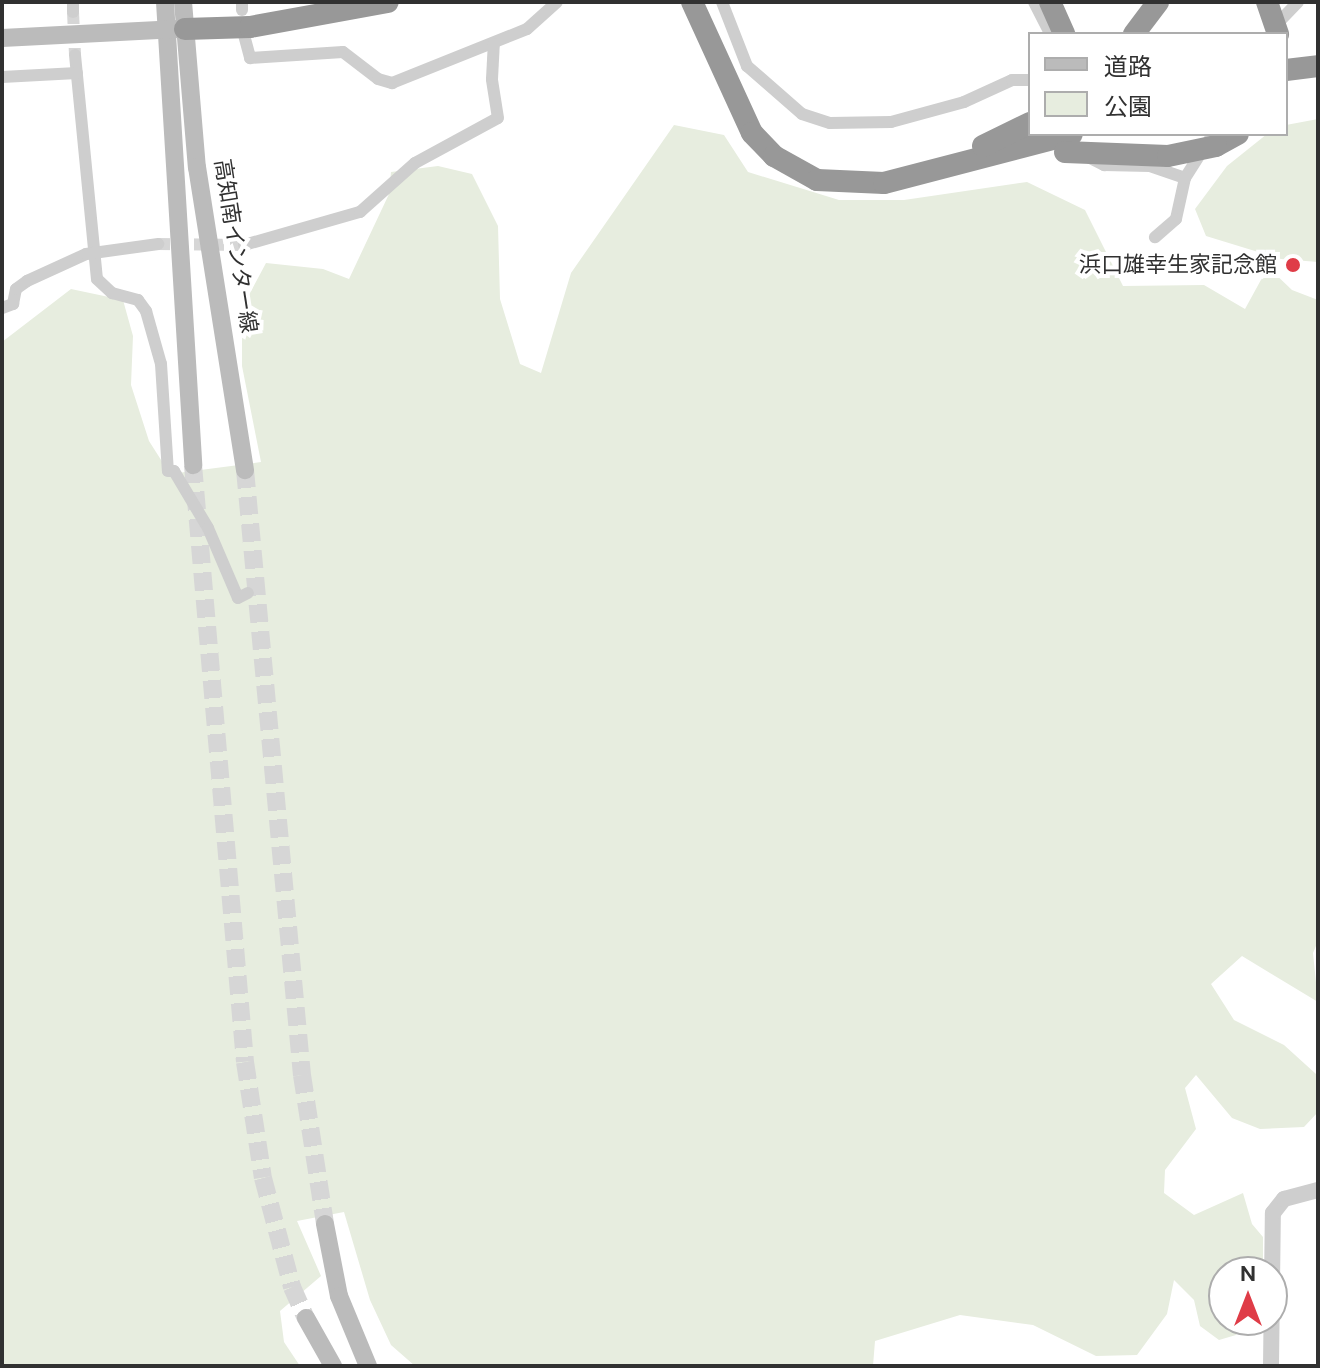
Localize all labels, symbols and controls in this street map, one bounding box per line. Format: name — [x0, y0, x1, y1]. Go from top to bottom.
legend — [1028, 32, 1288, 136]
text: 道路 — [1104, 51, 1152, 82]
text: 公園 — [1104, 91, 1152, 122]
street label: 高知南インター線 — [209, 157, 263, 335]
place label: 浜口雄幸生家記念館 — [1079, 252, 1277, 278]
marker: 浜口雄幸生家記念館 — [1284, 256, 1302, 274]
north arrow — [1208, 1256, 1288, 1336]
text: N — [1240, 1259, 1256, 1288]

